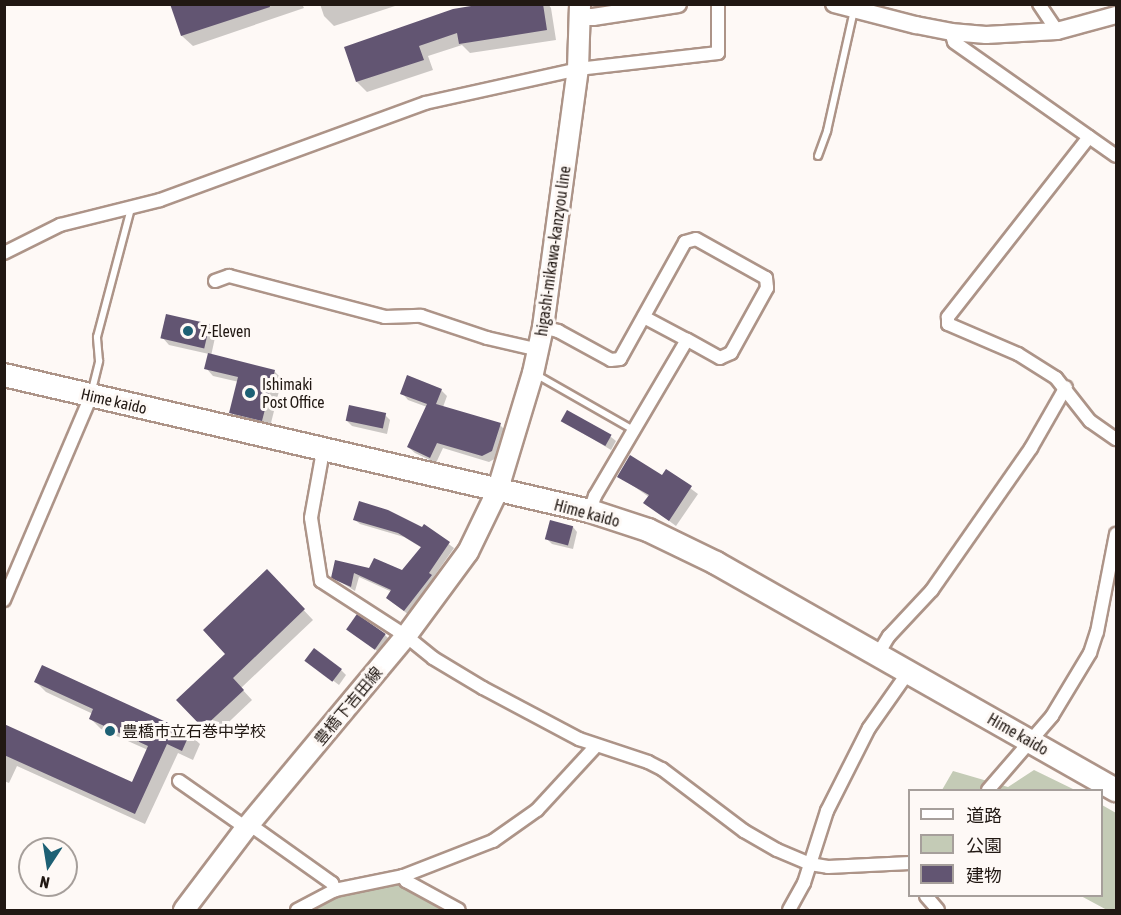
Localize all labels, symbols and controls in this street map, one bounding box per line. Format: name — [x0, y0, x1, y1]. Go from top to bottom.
street label: higashi-mikawa-kanzyou line — [532, 165, 574, 337]
place label: 7-Eleven — [200, 321, 251, 341]
marker: 7-Eleven — [181, 324, 195, 338]
place label: Ishimaki Post Office — [262, 374, 325, 412]
street label: Hime kaido — [79, 384, 149, 418]
marker: Ishimaki Post Office — [243, 386, 257, 400]
street label: Hime kaido — [552, 495, 622, 531]
street label: 豊橋下吉田線 — [310, 663, 386, 749]
street label: Hime kaido — [984, 709, 1052, 759]
place label: 豊橋市立石巻中学校 — [122, 721, 266, 741]
marker: 豊橋市立石巻中学校 — [103, 724, 117, 738]
legend — [908, 789, 1103, 897]
text: 道路 — [966, 805, 1002, 826]
text: 公園 — [966, 835, 1002, 856]
north arrow — [18, 837, 78, 897]
text: 建物 — [966, 865, 1002, 886]
text: N — [38, 873, 51, 892]

